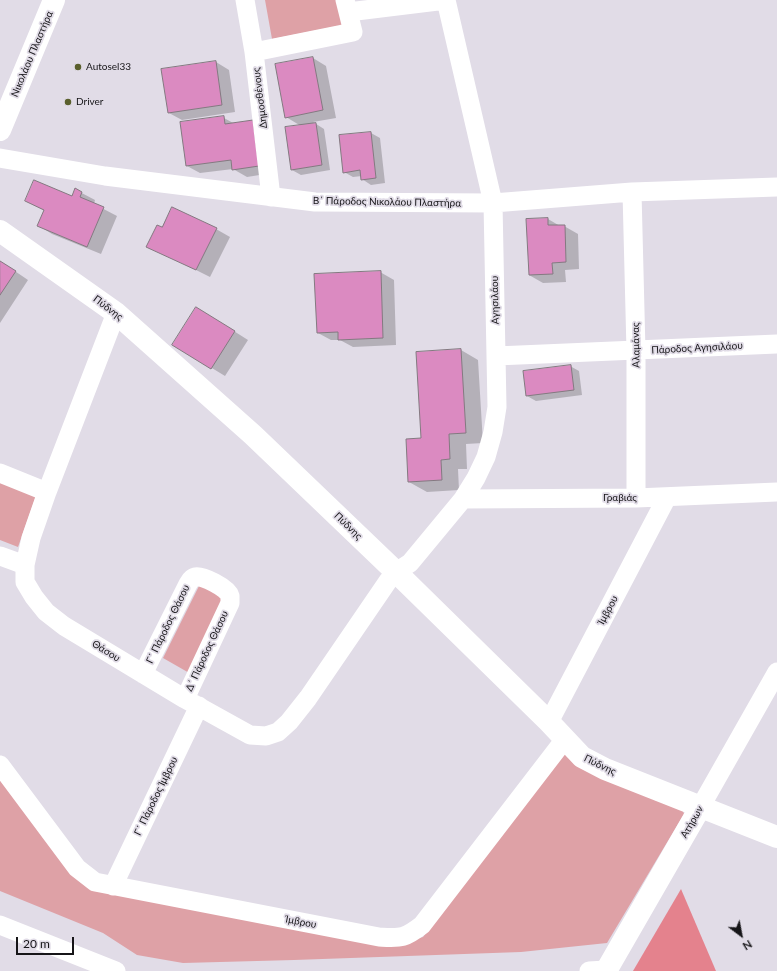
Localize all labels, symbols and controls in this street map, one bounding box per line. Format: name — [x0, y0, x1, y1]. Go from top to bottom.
street label: Νικολάου Πλαστήρα — [8, 9, 56, 99]
place label: Autosel33 — [86, 61, 131, 73]
marker: Autosel33 — [73, 62, 83, 72]
street label: Δημοσθένους — [250, 67, 270, 129]
place label: Driver — [76, 96, 103, 108]
marker: Driver — [63, 97, 73, 107]
street label: Β΄ Πάροδος Νικολάου Πλαστήρα — [313, 195, 461, 209]
street label: Αγησιλάου — [489, 276, 501, 324]
street label: Πύδνης — [91, 293, 125, 323]
street label: Αλαμάνας — [630, 322, 642, 368]
street label: Πάροδος Αγησιλάου — [651, 340, 743, 356]
street label: Γραβιάς — [603, 492, 637, 504]
street label: Πύδνης — [332, 510, 364, 542]
street label: Γ΄ Πάροδος Θάσου — [144, 583, 192, 665]
street label: Ίμβρου — [595, 593, 621, 627]
street label: Δ΄ Πάροδος Θάσου — [183, 609, 231, 693]
street label: Θάσου — [90, 638, 122, 664]
street label: Πύδνης — [582, 752, 618, 778]
street label: Γ΄ Πάροδος Ίμβρου — [132, 755, 180, 837]
street label: Ατήρων — [678, 804, 706, 840]
street label: Ίμβρου — [285, 913, 317, 931]
north arrow — [721, 915, 761, 955]
scale bar — [18, 929, 76, 955]
text: 20 m — [23, 936, 50, 951]
text: N — [741, 938, 755, 953]

